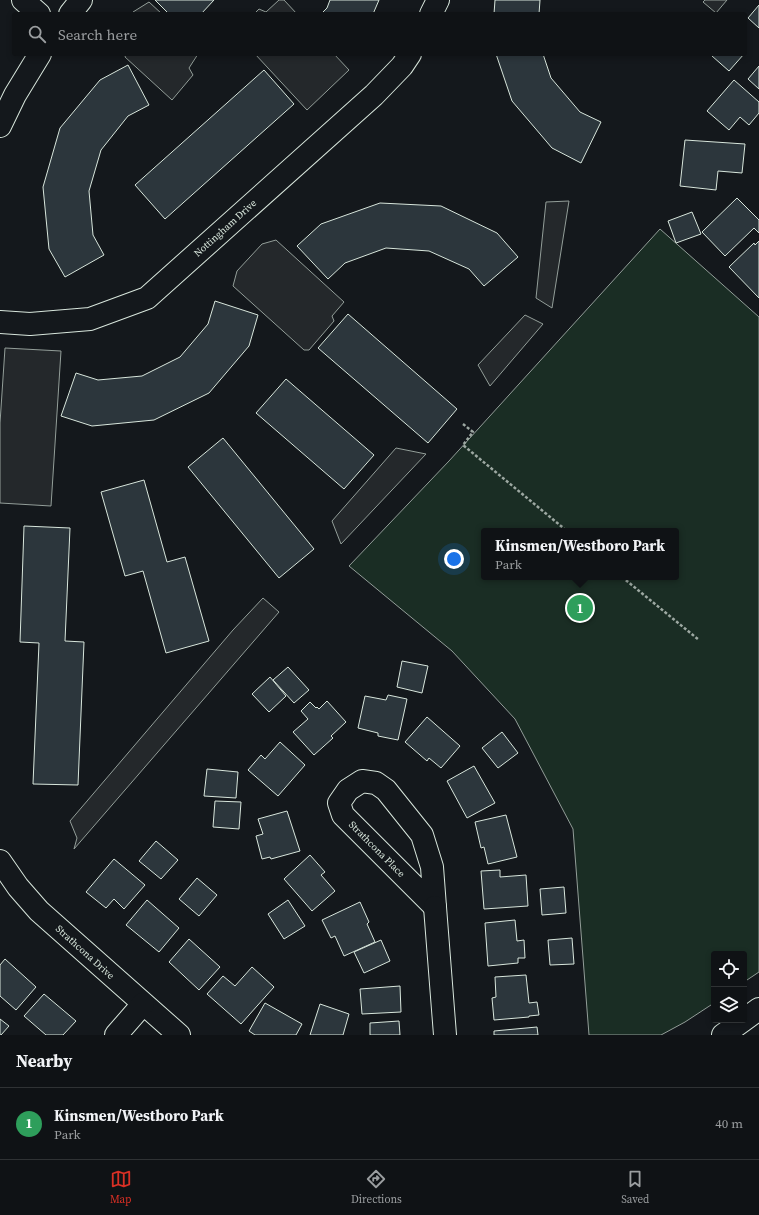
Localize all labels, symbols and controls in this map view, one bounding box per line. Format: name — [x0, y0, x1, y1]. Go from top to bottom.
search box — [12, 12, 747, 56]
icon: search — [26, 23, 48, 45]
text: Search here — [58, 24, 137, 45]
street label: Nottingham Drive — [191, 196, 259, 260]
popup — [481, 528, 679, 580]
text: Kinsmen/Westboro Park — [495, 535, 665, 556]
your location — [444, 549, 464, 569]
text: Park — [495, 556, 522, 573]
pin: 1 — [567, 593, 593, 623]
street label: Strathcona Place — [346, 818, 408, 880]
street label: Strathcona Drive — [53, 922, 117, 982]
map controls — [711, 951, 747, 1023]
button: locate — [711, 951, 747, 987]
button: layers — [711, 987, 747, 1023]
text: Nearby — [16, 1049, 72, 1073]
text: Kinsmen/Westboro Park — [54, 1105, 224, 1126]
text: 1 — [25, 1115, 33, 1132]
text: 40 m — [715, 1115, 743, 1132]
text: Park — [54, 1126, 81, 1143]
tab: Map — [110, 1168, 132, 1207]
tab: Directions — [351, 1168, 402, 1207]
tab: Saved — [621, 1168, 649, 1207]

